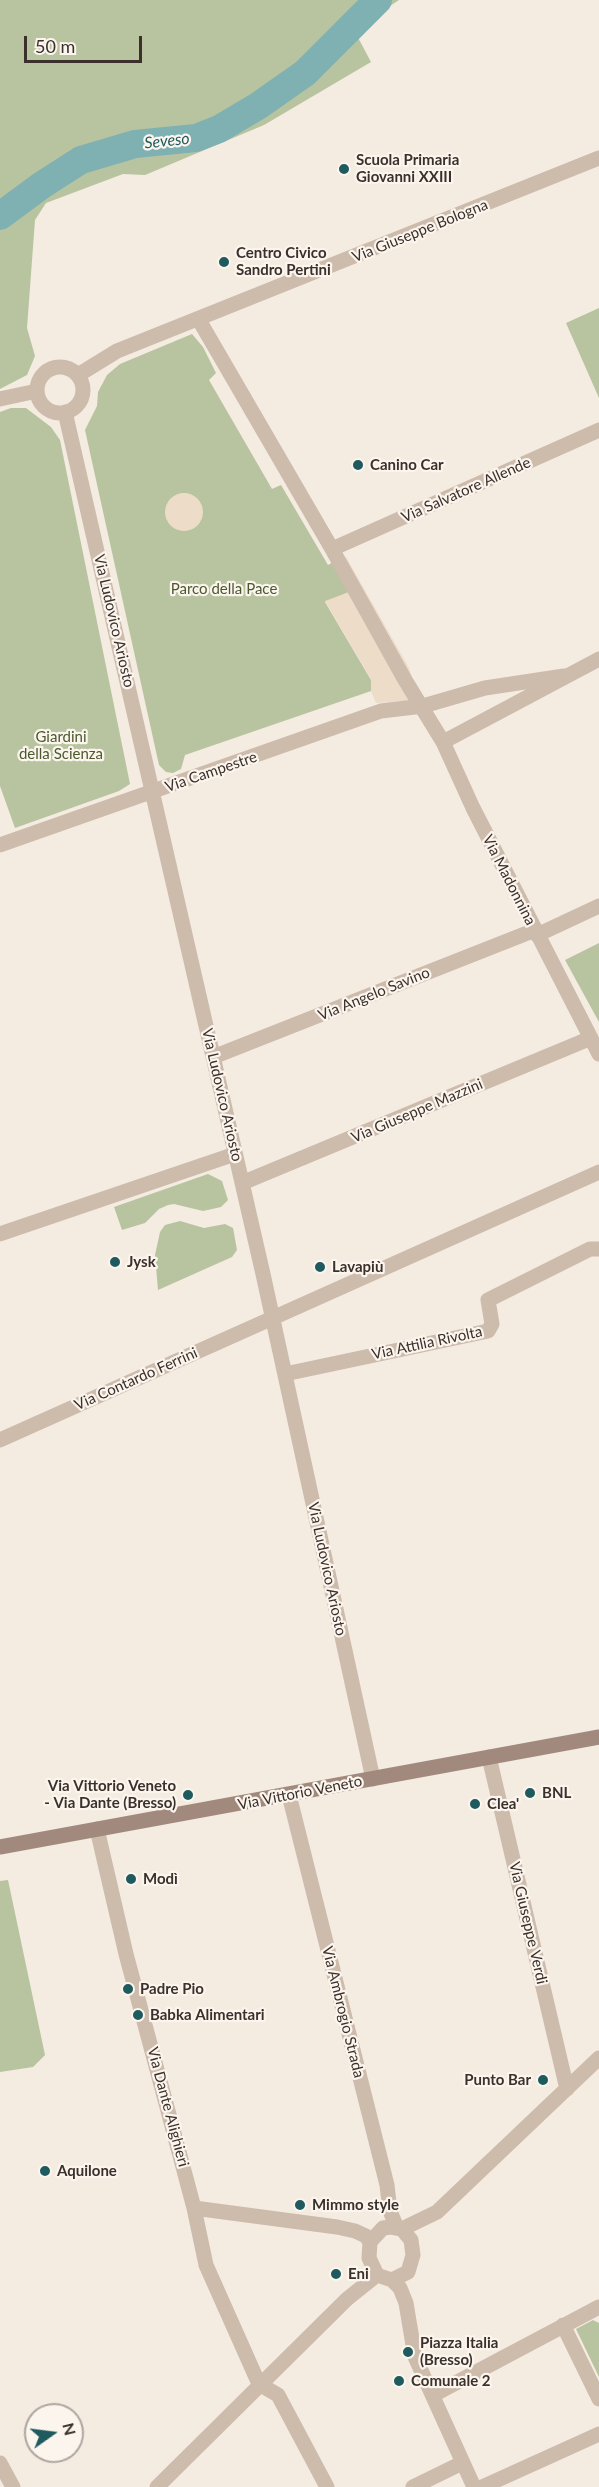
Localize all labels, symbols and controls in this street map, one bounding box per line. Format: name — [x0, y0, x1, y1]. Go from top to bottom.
scale bar — [27, 24, 146, 62]
text: 50 m — [35, 35, 75, 57]
water label: Seveso — [143, 129, 191, 153]
place label: Scuola Primaria Giovanni XXIII — [356, 151, 459, 186]
marker: Scuola Primaria Giovanni XXIII — [337, 162, 351, 176]
street label: Via Giuseppe Bologna — [350, 196, 490, 266]
place label: Centro Civico Sandro Pertini — [236, 244, 331, 279]
marker: Centro Civico Sandro Pertini — [217, 255, 231, 269]
street label: Via Salvatore Allende — [399, 453, 533, 527]
place label: Canino Car — [370, 456, 444, 474]
marker: Canino Car — [351, 458, 365, 472]
street label: Via Ludovico Ariosto — [90, 553, 138, 689]
park label: Parco della Pace — [171, 580, 277, 598]
park label: Giardini della Scienza — [19, 728, 103, 763]
street label: Via Campestre — [163, 748, 259, 796]
street label: Via Madonnina — [478, 832, 540, 928]
street label: Via Angelo Savino — [316, 963, 432, 1025]
street label: Via Ludovico Ariosto — [198, 1027, 246, 1163]
street label: Via Giuseppe Mazzini — [349, 1075, 485, 1147]
place label: Jysk — [127, 1253, 156, 1271]
marker: Jysk — [108, 1255, 122, 1269]
place label: Lavapiù — [332, 1258, 383, 1276]
marker: Lavapiù — [313, 1260, 327, 1274]
street label: Via Attilia Rivolta — [370, 1323, 484, 1363]
street label: Via Contardo Ferrini — [72, 1344, 200, 1414]
street label: Via Ludovico Ariosto — [304, 1501, 350, 1637]
street label: Via Vittorio Veneto — [236, 1772, 364, 1814]
place label: Via Vittorio Veneto - Via Dante (Bresso) — [44, 1777, 176, 1812]
place label: BNL — [542, 1784, 571, 1802]
marker: BNL — [523, 1786, 537, 1800]
marker: Via Vittorio Veneto - Via Dante (Bresso) — [181, 1788, 195, 1802]
place label: Clea' — [487, 1795, 519, 1813]
marker: Clea' — [468, 1797, 482, 1811]
street label: Via Giuseppe Verdi — [505, 1860, 551, 1986]
place label: Modì — [143, 1870, 178, 1888]
marker: Modì — [124, 1872, 138, 1886]
street label: Via Ambrogio Strada — [318, 1944, 368, 2080]
place label: Padre Pio — [140, 1980, 204, 1998]
marker: Padre Pio — [121, 1982, 135, 1996]
place label: Babka Alimentari — [150, 2006, 265, 2024]
marker: Babka Alimentari — [131, 2008, 145, 2022]
street label: Via Dante Alighieri — [143, 2045, 193, 2169]
place label: Punto Bar — [464, 2071, 531, 2089]
marker: Punto Bar — [536, 2073, 550, 2087]
place label: Aquilone — [57, 2162, 117, 2180]
marker: Aquilone — [38, 2164, 52, 2178]
place label: Mimmo style — [312, 2196, 399, 2214]
marker: Mimmo style — [293, 2198, 307, 2212]
place label: Eni — [348, 2265, 369, 2283]
marker: Eni — [329, 2267, 343, 2281]
place label: Piazza Italia (Bresso) — [420, 2334, 498, 2369]
marker: Piazza Italia (Bresso) — [401, 2345, 415, 2359]
place label: Comunale 2 — [411, 2372, 491, 2390]
marker: Comunale 2 — [392, 2374, 406, 2388]
north arrow — [24, 2403, 84, 2463]
text: N — [59, 2421, 81, 2437]

